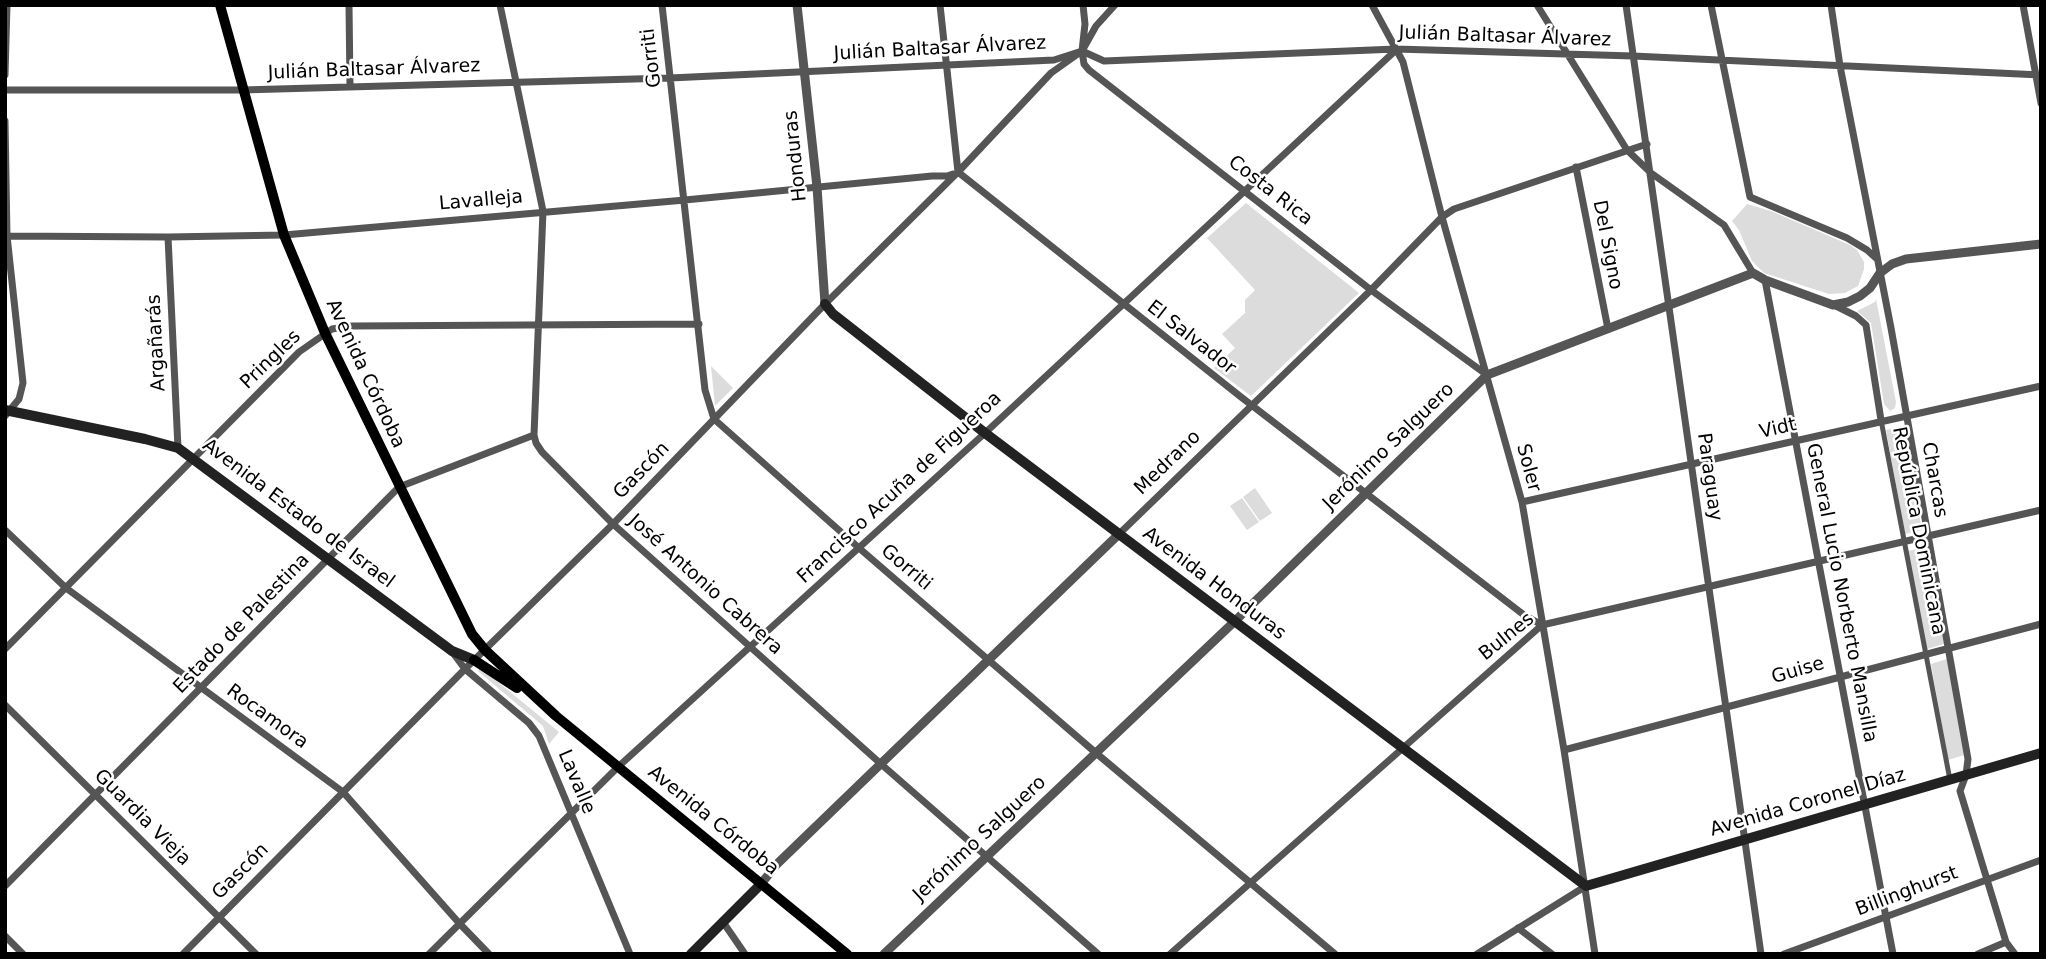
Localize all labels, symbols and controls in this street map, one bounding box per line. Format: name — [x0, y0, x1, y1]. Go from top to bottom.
street label: Julián Baltasar Álvarez — [1398, 22, 1612, 52]
street label: Gorriti — [637, 27, 667, 89]
street label: Julián Baltasar Álvarez — [833, 32, 1047, 66]
street label: Julián Baltasar Álvarez — [267, 55, 481, 85]
street label: Honduras — [780, 109, 812, 203]
street label: Costa Rica — [1223, 151, 1317, 231]
street label: Lavalleja — [438, 186, 524, 216]
street label: Del Signo — [1587, 198, 1627, 292]
street label: Argañarás — [143, 294, 171, 392]
street label: Avenida Córdoba — [321, 296, 409, 452]
street label: El Salvador — [1142, 296, 1240, 380]
street label: Pringles — [236, 326, 306, 394]
street label: Jerónimo Salguero — [1319, 379, 1459, 515]
street label: Francisco Acuña de Figueroa — [793, 387, 1007, 589]
street label: Vidt — [1757, 414, 1799, 444]
street label: República Dominicana — [1887, 425, 1949, 637]
street label: Medrano — [1130, 426, 1206, 500]
street label: Paraguay — [1692, 431, 1726, 523]
street label: Avenida Estado de Israel — [198, 434, 398, 594]
street label: Gascón — [609, 438, 675, 504]
street label: Charcas — [1916, 440, 1952, 520]
street label: General Lucio Norberto Mansilla — [1801, 441, 1881, 745]
street label: Soler — [1511, 442, 1545, 494]
street label: José Antonio Cabrera — [623, 510, 787, 660]
street label: Avenida Honduras — [1138, 523, 1290, 645]
street label: Gorriti — [876, 540, 936, 596]
street label: Estado de Palestina — [169, 549, 315, 699]
street label: Bulnes — [1475, 608, 1539, 666]
street label: Guise — [1769, 653, 1827, 689]
street label: Rocamora — [222, 680, 312, 754]
street label: Lavalle — [552, 747, 600, 817]
street label: Avenida Córdoba — [643, 761, 783, 881]
street label: Avenida Coronel Díaz — [1708, 764, 1908, 842]
street label: Guardia Vieja — [89, 765, 195, 871]
street label: Jerónimo Salguero — [909, 771, 1051, 907]
street label: Gascón — [208, 839, 274, 905]
street label: Billinghurst — [1853, 862, 1961, 922]

